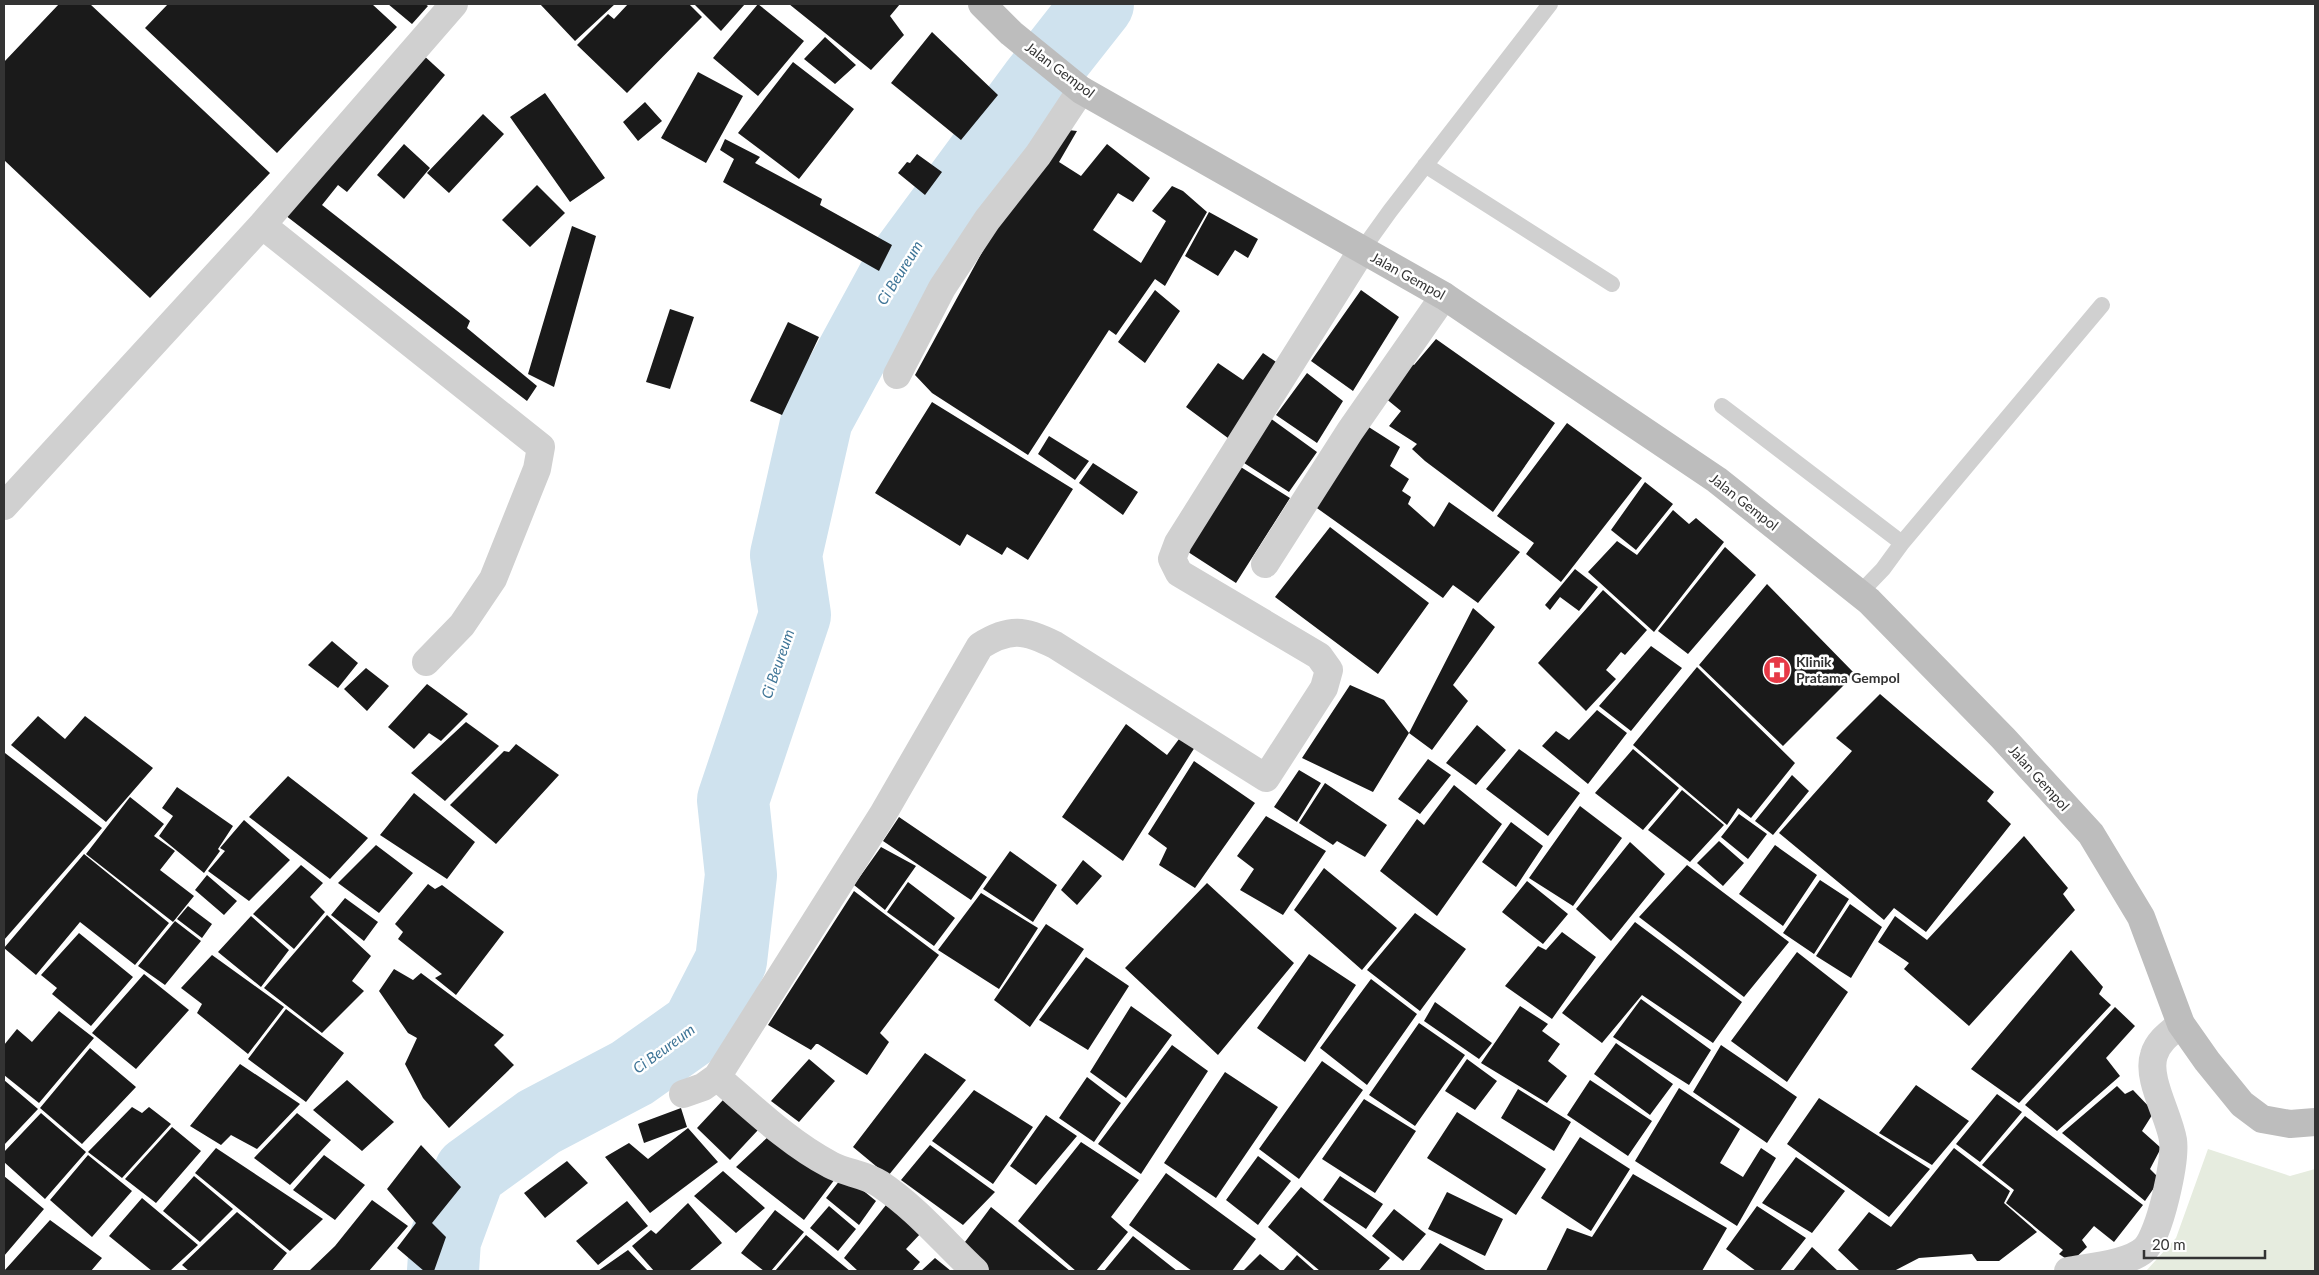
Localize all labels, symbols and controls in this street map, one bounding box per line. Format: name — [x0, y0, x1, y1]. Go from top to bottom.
street label: Jalan Gempol — [1022, 38, 1098, 101]
water label: Ci Beureum — [872, 237, 926, 308]
street label: Jalan Gempol — [1368, 248, 1448, 303]
street label: Jalan Gempol — [1707, 470, 1782, 534]
water label: Ci Beureum — [757, 626, 797, 701]
place label: Klinik Pratama Gempol — [1796, 653, 1900, 686]
hospital icon: Klinik Pratama Gempol — [1762, 655, 1792, 685]
street label: Jalan Gempol — [2005, 741, 2073, 814]
water label: Ci Beureum — [629, 1020, 698, 1077]
scale bar — [2144, 1228, 2265, 1260]
text: 20 m — [2152, 1235, 2186, 1253]

